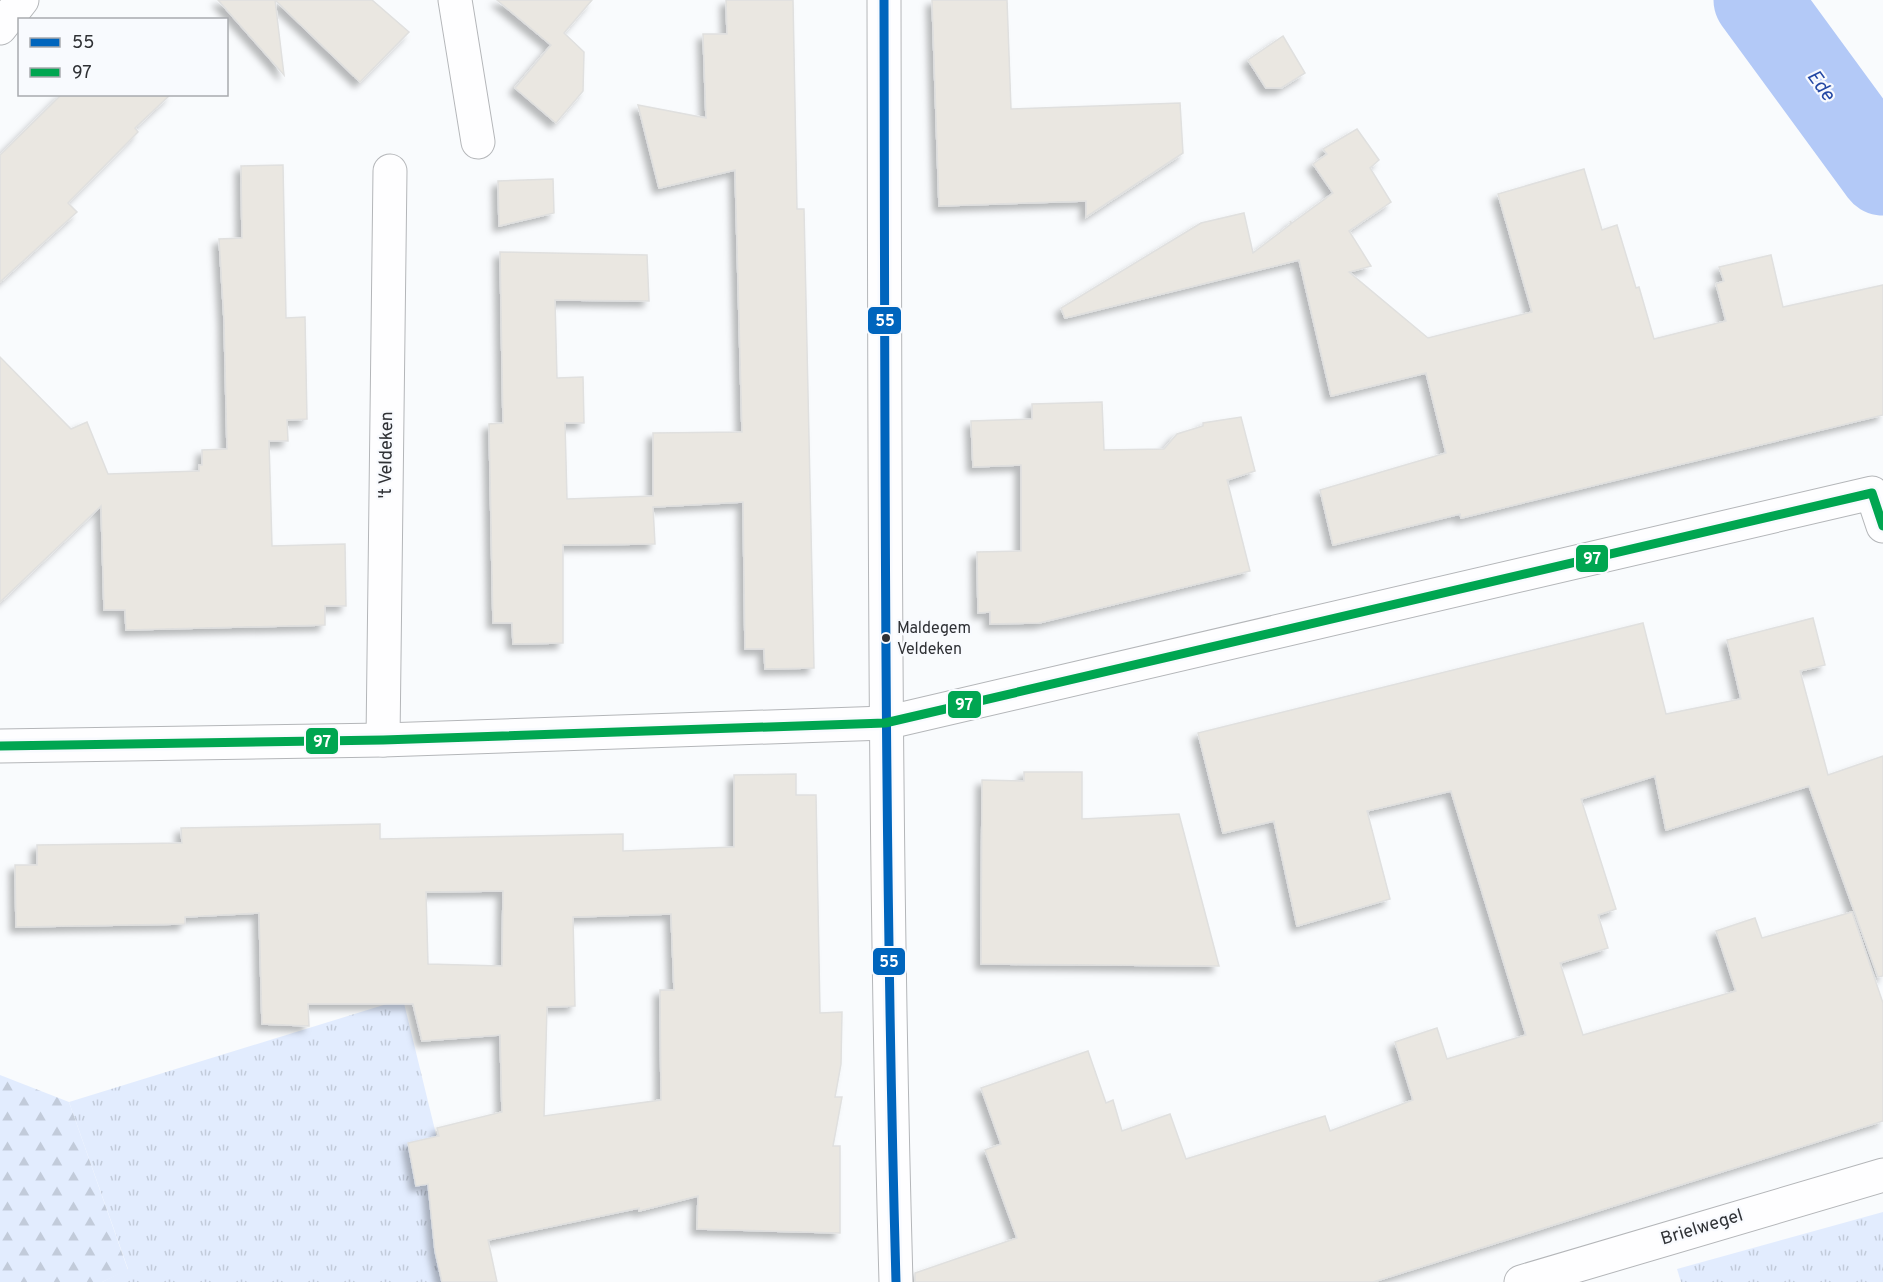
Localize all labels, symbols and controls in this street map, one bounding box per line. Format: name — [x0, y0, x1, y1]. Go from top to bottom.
legend — [18, 18, 228, 96]
text: 55 — [72, 32, 94, 55]
text: 97 — [72, 62, 92, 85]
water label: Ede — [1800, 65, 1840, 107]
line badge: 55 — [867, 306, 902, 335]
text: 55 — [875, 312, 895, 332]
street label: 't Veldeken — [375, 411, 399, 499]
line badge: 97 — [1575, 544, 1609, 573]
text: 97 — [1583, 550, 1601, 570]
place label: Maldegem Veldeken — [897, 619, 971, 660]
marker: Maldegem Veldeken — [880, 632, 892, 644]
line badge: 97 — [947, 690, 982, 719]
text: 97 — [955, 696, 973, 716]
line badge: 97 — [305, 727, 339, 755]
text: 97 — [313, 733, 331, 753]
line badge: 55 — [872, 947, 906, 976]
text: 55 — [879, 953, 899, 973]
street label: Brielwegel — [1658, 1205, 1746, 1251]

